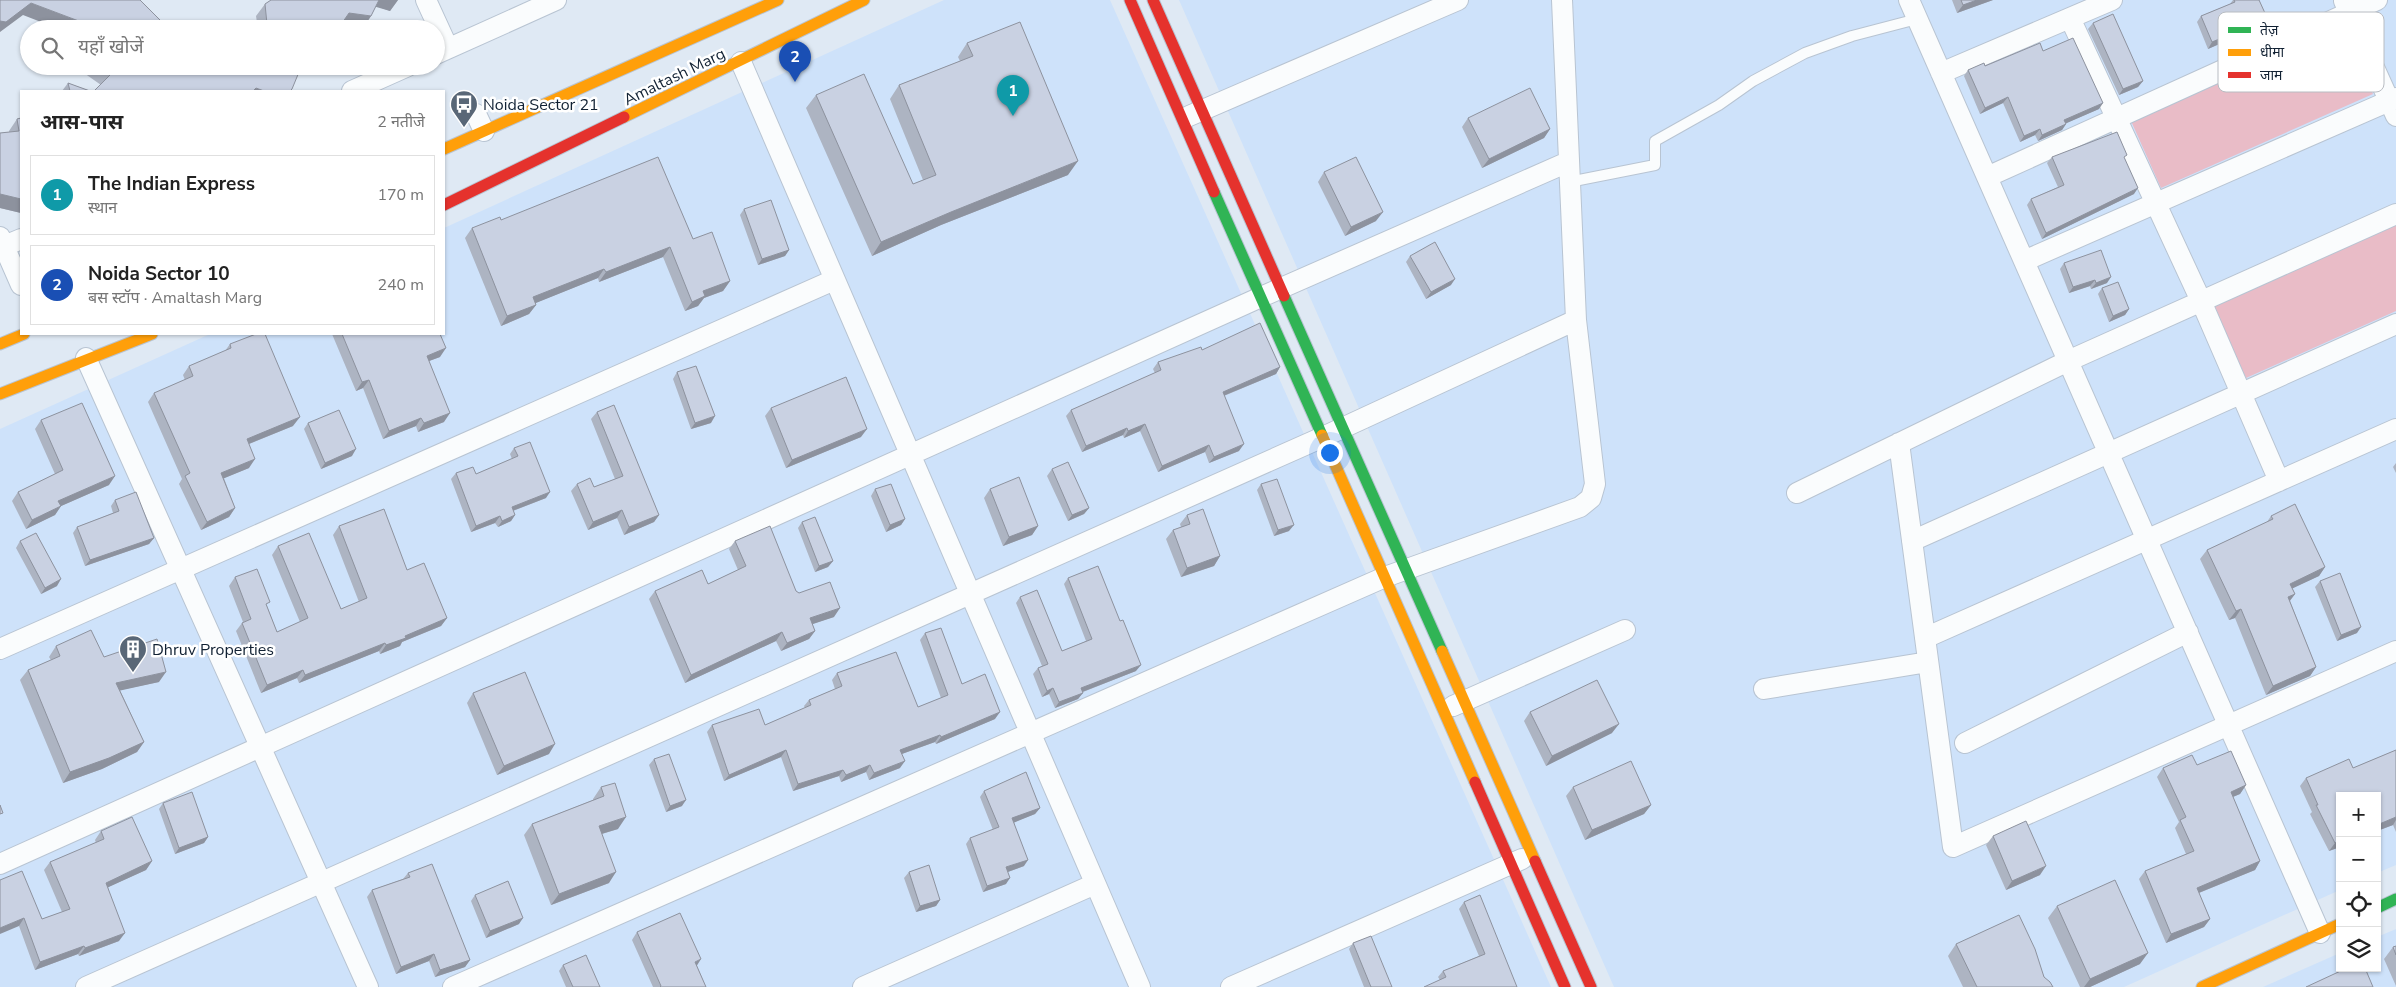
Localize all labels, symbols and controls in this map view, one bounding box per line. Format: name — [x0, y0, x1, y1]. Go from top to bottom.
legend — [2218, 12, 2384, 92]
search box — [20, 20, 445, 75]
text: तेज़ — [2260, 21, 2279, 40]
icon: search — [38, 34, 66, 62]
text: यहाँ खोजें — [78, 34, 143, 60]
pin: 2 — [779, 41, 811, 82]
street label: Amaltash Marg — [620, 43, 729, 111]
text: धीमा — [2260, 43, 2285, 62]
text: जाम — [2260, 66, 2283, 85]
pin: 1 — [997, 75, 1029, 116]
bus stop icon: Noida Sector 21 — [449, 89, 479, 128]
place label: Noida Sector 21 — [483, 94, 599, 116]
text: आस-पास — [40, 108, 123, 136]
text: 2 नतीजे — [377, 111, 425, 133]
text: The Indian Express — [88, 171, 255, 197]
text: 1 — [52, 184, 62, 206]
text: 170 m — [377, 184, 424, 206]
text: स्थान — [88, 197, 117, 219]
text: Noida Sector 10 — [88, 261, 230, 287]
text: 2 — [52, 274, 62, 296]
text: 240 m — [377, 274, 424, 296]
text: बस स्टॉप · Amaltash Marg — [88, 287, 262, 309]
your location — [1317, 440, 1343, 466]
building icon: Dhruv Properties — [118, 634, 148, 673]
place label: Dhruv Properties — [152, 639, 274, 661]
map controls — [2336, 792, 2381, 972]
button: + — [2336, 792, 2381, 837]
button: − — [2336, 837, 2381, 882]
button: locate — [2336, 882, 2381, 927]
button: layers — [2336, 927, 2381, 972]

